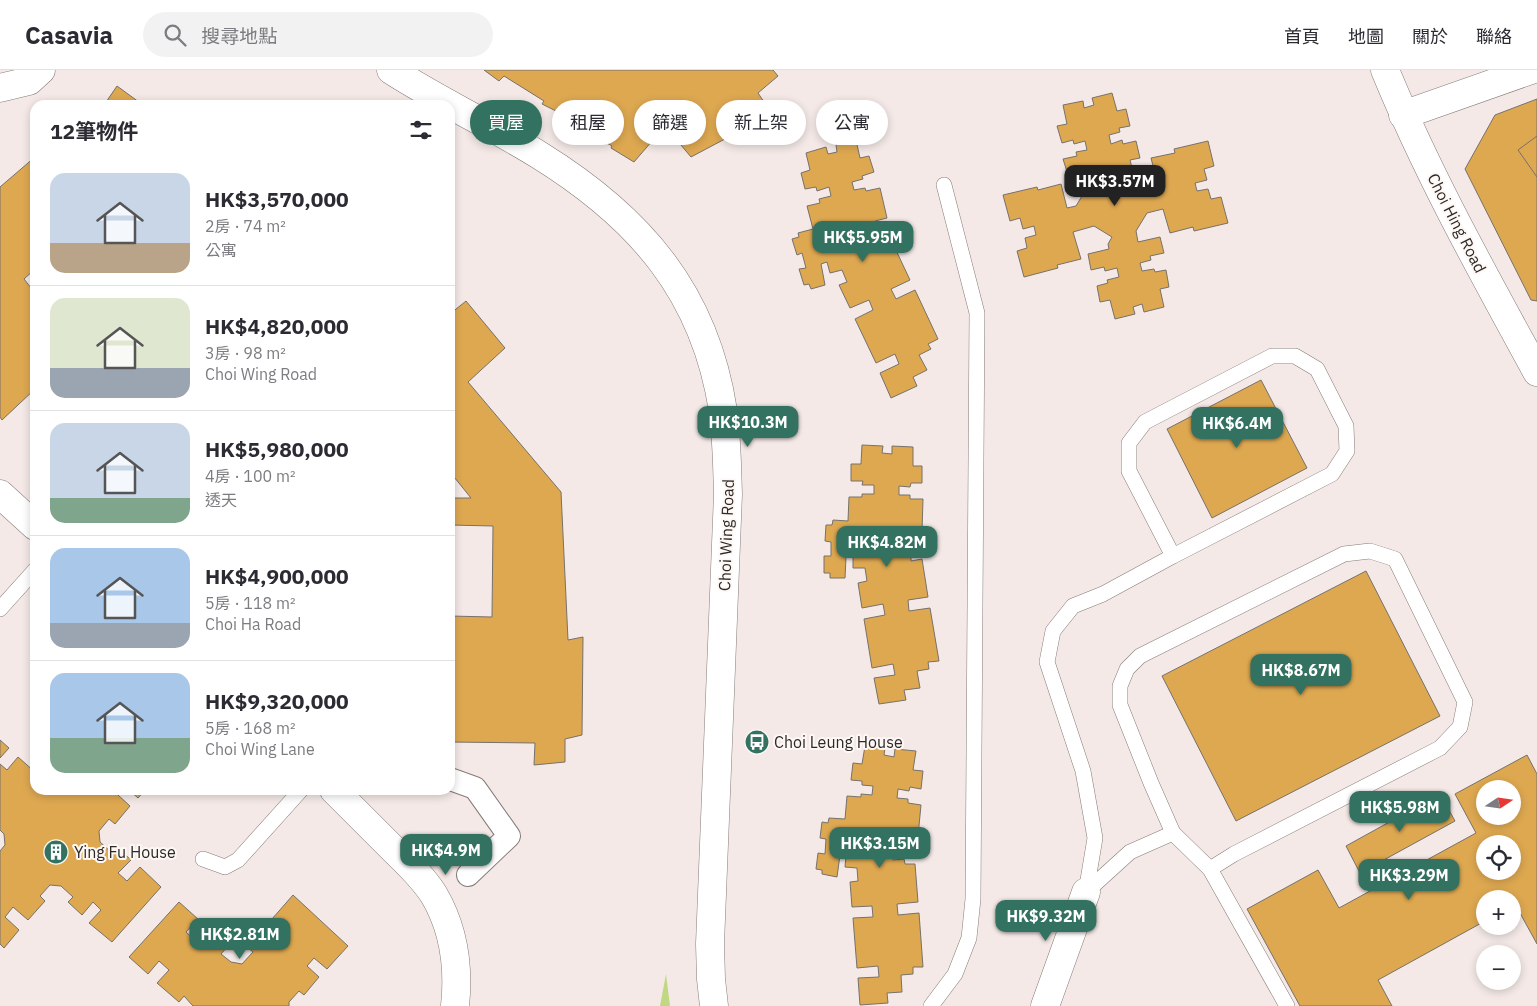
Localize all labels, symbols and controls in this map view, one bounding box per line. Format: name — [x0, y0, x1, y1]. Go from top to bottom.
search box — [143, 12, 493, 57]
text: Casavia — [25, 19, 113, 51]
icon: search — [161, 21, 189, 49]
text: 搜尋地點 — [201, 24, 277, 48]
text: 首頁 — [1284, 25, 1320, 48]
text: 地圖 — [1348, 25, 1384, 48]
text: 關於 — [1412, 25, 1448, 48]
text: 聯絡 — [1476, 25, 1512, 48]
chip: 買屋 — [470, 100, 542, 145]
chip: 租屋 — [552, 100, 624, 145]
chip: 篩選 — [634, 100, 706, 145]
chip: 新上架 — [716, 100, 806, 145]
chip: 公寓 — [816, 100, 888, 145]
icon: filters — [407, 116, 435, 144]
text: 12筆物件 — [50, 117, 138, 145]
pin: HK$3.57M — [1063, 164, 1167, 207]
street label: Choi Hing Road — [1423, 170, 1491, 276]
text: HK$3.57M — [1075, 171, 1155, 191]
text: HK$3,570,000 — [205, 185, 349, 213]
icon: home — [90, 193, 150, 253]
text: 2房 · 74 m² — [205, 216, 286, 236]
pin: HK$5.95M — [811, 220, 915, 263]
text: HK$5.95M — [823, 227, 903, 247]
text: 公寓 — [205, 240, 237, 260]
text: HK$4,820,000 — [205, 312, 349, 340]
icon: home — [90, 318, 150, 378]
text: 3房 · 98 m² — [205, 343, 286, 363]
text: Choi Wing Road — [205, 364, 317, 384]
pin: HK$10.3M — [696, 406, 800, 448]
pin: HK$6.4M — [1191, 406, 1283, 449]
text: HK$10.3M — [708, 412, 788, 432]
text: HK$6.4M — [1202, 413, 1272, 433]
text: HK$5,980,000 — [205, 435, 349, 463]
icon: home — [90, 443, 150, 503]
text: 4房 · 100 m² — [205, 466, 295, 486]
street label: Choi Wing Road — [714, 479, 738, 591]
text: 透天 — [205, 490, 237, 510]
pin: HK$4.82M — [835, 526, 939, 568]
text: HK$4.82M — [847, 532, 927, 552]
text: HK$4,900,000 — [205, 562, 349, 590]
icon: home — [90, 568, 150, 628]
text: 5房 · 118 m² — [205, 593, 295, 613]
text: Choi Ha Road — [205, 614, 301, 634]
pin: HK$8.67M — [1249, 654, 1353, 696]
text: HK$8.67M — [1261, 660, 1341, 680]
text: HK$9,320,000 — [205, 687, 349, 715]
icon: home — [90, 693, 150, 753]
text: 5房 · 168 m² — [205, 718, 295, 738]
bus stop icon: Choi Leung House — [744, 729, 770, 755]
place label: Choi Leung House — [774, 732, 903, 752]
text: Choi Wing Lane — [205, 739, 315, 759]
north arrow — [1476, 780, 1521, 825]
map controls — [1476, 780, 1521, 990]
pin: HK$5.98M — [1348, 790, 1452, 833]
text: HK$5.98M — [1360, 797, 1440, 817]
pin: HK$3.15M — [828, 826, 932, 869]
text: HK$3.15M — [840, 833, 920, 853]
pin: HK$4.9M — [400, 834, 492, 876]
button: locate — [1476, 835, 1521, 880]
building icon: Ying Fu House — [43, 839, 69, 865]
text: HK$4.9M — [411, 840, 481, 860]
place label: Ying Fu House — [74, 842, 176, 862]
pin: HK$3.29M — [1357, 858, 1461, 901]
text: HK$3.29M — [1369, 865, 1449, 885]
button: + — [1476, 890, 1521, 935]
pin: HK$9.32M — [994, 900, 1098, 942]
text: HK$9.32M — [1006, 906, 1086, 926]
pin: HK$2.81M — [188, 918, 292, 960]
text: HK$2.81M — [200, 924, 280, 944]
button: − — [1476, 945, 1521, 990]

